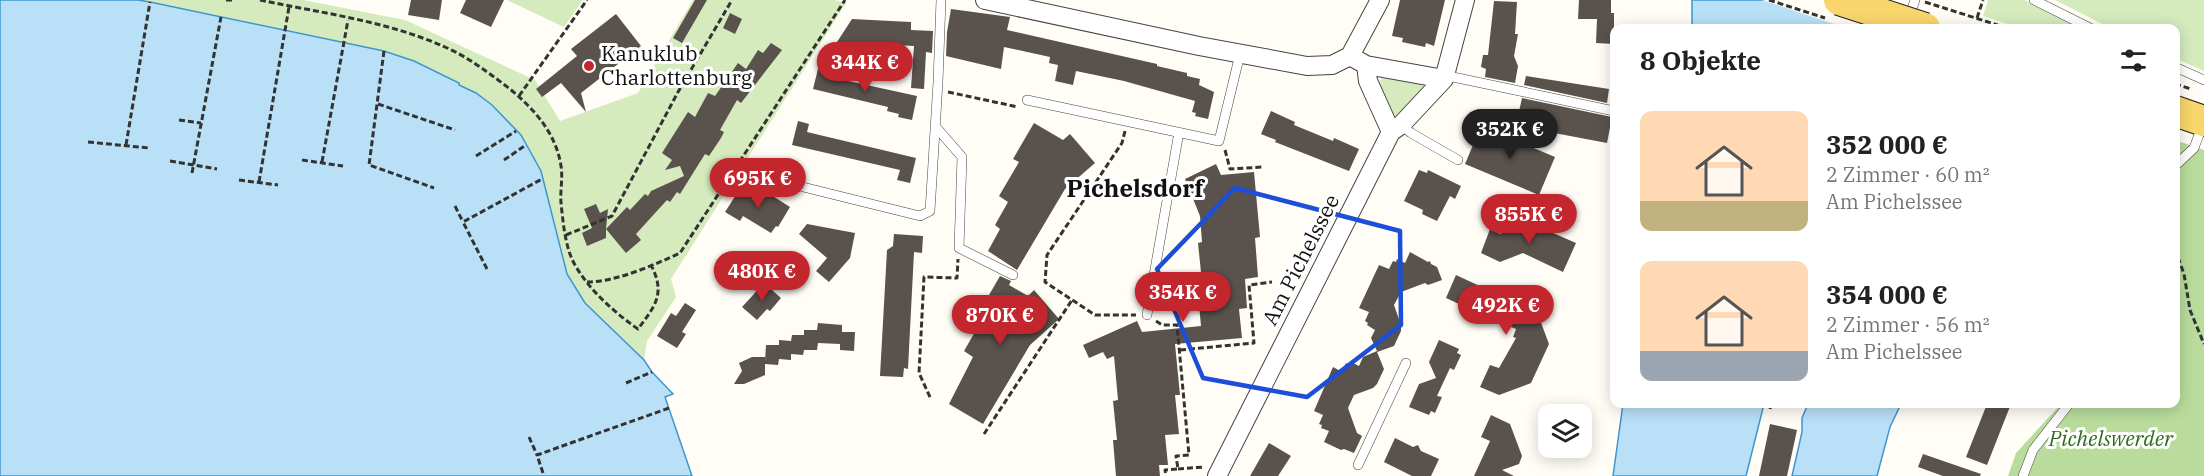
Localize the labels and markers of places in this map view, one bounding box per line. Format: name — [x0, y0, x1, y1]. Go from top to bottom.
place label: Kanuklub Charlottenburg — [601, 39, 753, 91]
pin: 344K € — [816, 42, 914, 93]
marker: Kanuklub Charlottenburg — [582, 59, 596, 73]
pin: 352K € — [1461, 109, 1559, 160]
pin: 695K € — [709, 158, 807, 209]
pin: 855K € — [1480, 194, 1578, 245]
pin: 480K € — [713, 251, 811, 302]
pin: 354K € — [1134, 272, 1232, 323]
pin: 492K € — [1457, 285, 1555, 336]
pin: 870K € — [951, 295, 1049, 346]

